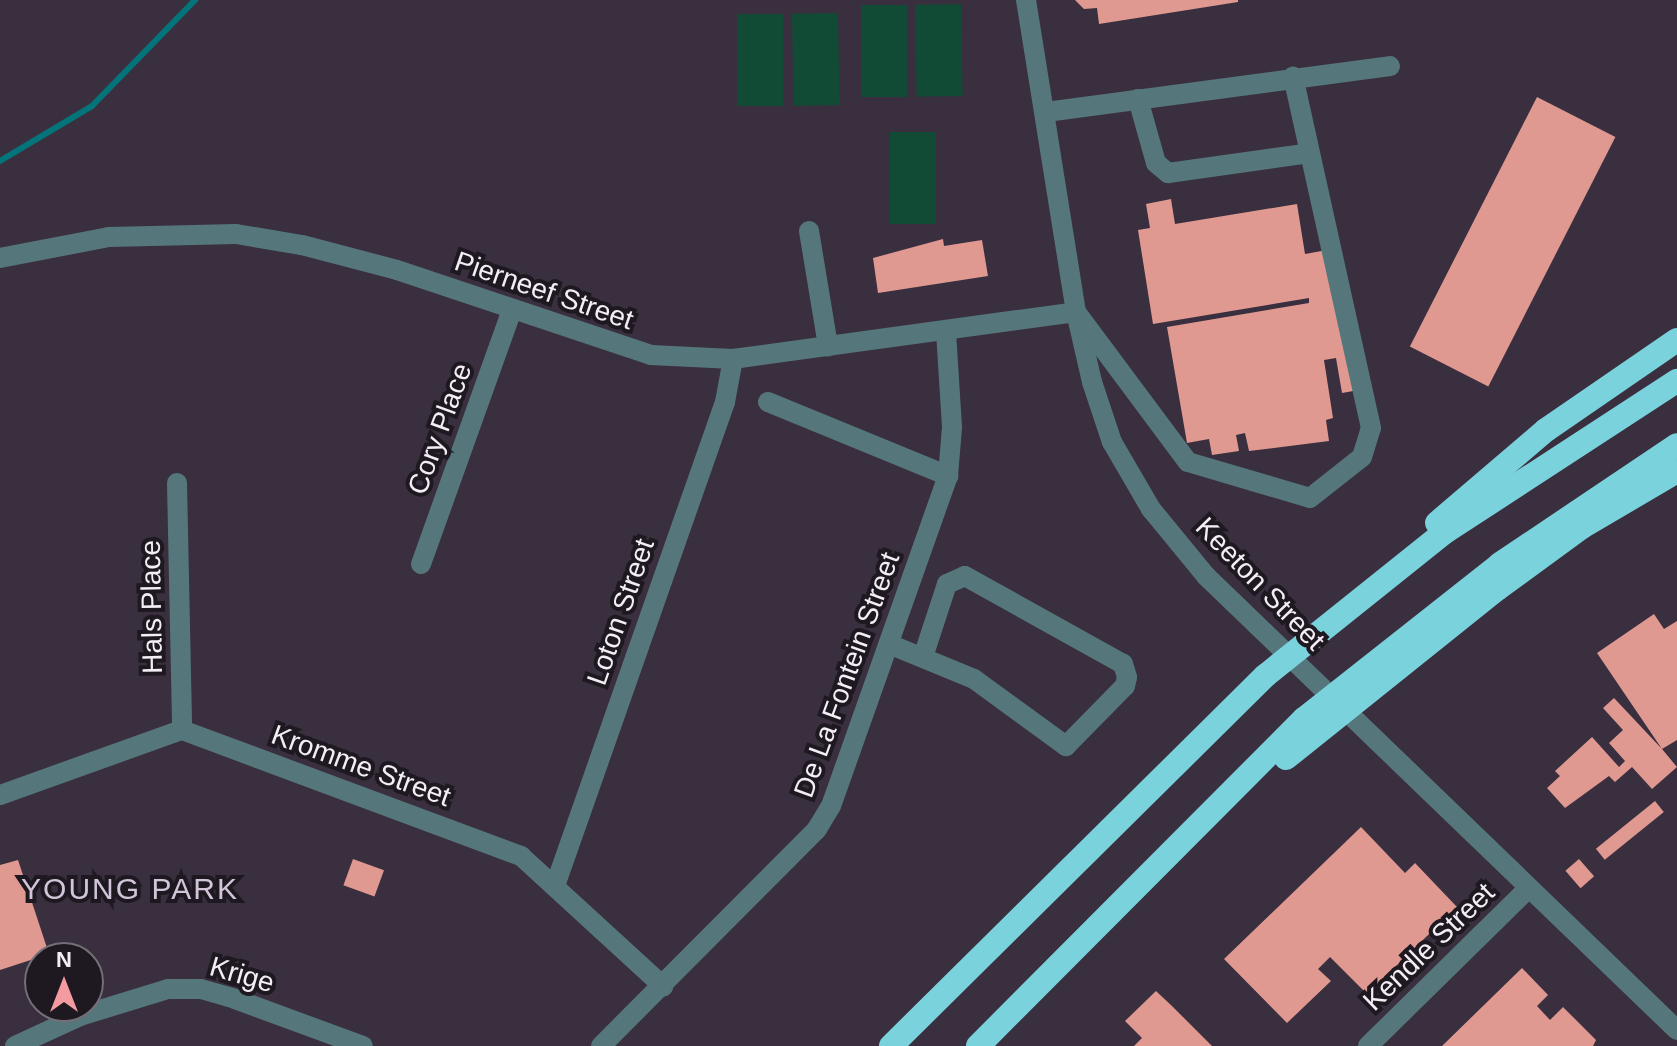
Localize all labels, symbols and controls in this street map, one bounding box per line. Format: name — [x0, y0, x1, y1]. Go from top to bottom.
street label: Pierneef Street — [450, 245, 638, 337]
street label: Cory Place — [401, 359, 479, 499]
street label: Keeton Street — [1188, 511, 1332, 657]
street label: Loton Street — [580, 534, 662, 690]
street label: Hals Place — [134, 540, 170, 674]
street label: De La Fontein Street — [787, 548, 907, 802]
street label: Kromme Street — [267, 718, 455, 814]
district label: YOUNG PARK — [21, 871, 239, 907]
street label: Kendle Street — [1356, 876, 1502, 1018]
north arrow — [24, 942, 104, 1022]
text: N — [56, 947, 72, 972]
street label: Krige — [206, 950, 278, 1000]

